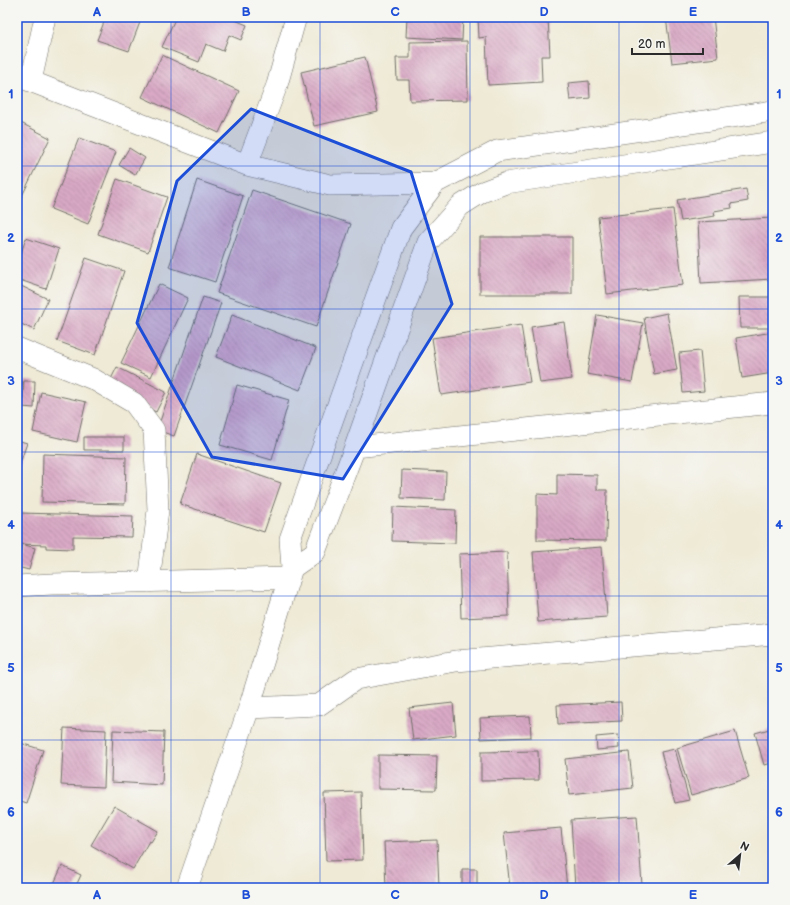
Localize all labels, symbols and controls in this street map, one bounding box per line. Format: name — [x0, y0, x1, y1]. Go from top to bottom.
text: A — [92, 4, 101, 20]
text: B — [241, 4, 251, 20]
text: C — [390, 4, 400, 20]
text: D — [539, 4, 549, 20]
text: E — [689, 4, 698, 20]
scale bar — [632, 30, 703, 56]
text: 20 m — [638, 37, 665, 52]
text: 1 — [8, 86, 14, 102]
text: 1 — [776, 86, 782, 102]
text: 2 — [7, 230, 15, 246]
text: 2 — [775, 230, 783, 246]
text: 3 — [7, 373, 15, 389]
text: 3 — [775, 373, 783, 389]
text: 4 — [7, 517, 15, 533]
text: 4 — [775, 517, 783, 533]
text: 5 — [7, 660, 15, 676]
text: 5 — [775, 660, 783, 676]
text: 6 — [7, 804, 15, 820]
text: 6 — [775, 804, 783, 820]
north arrow — [720, 835, 760, 875]
text: N — [738, 839, 751, 854]
text: A — [92, 887, 101, 903]
text: B — [241, 887, 251, 903]
text: C — [390, 887, 400, 903]
text: D — [539, 887, 549, 903]
text: E — [689, 887, 698, 903]

